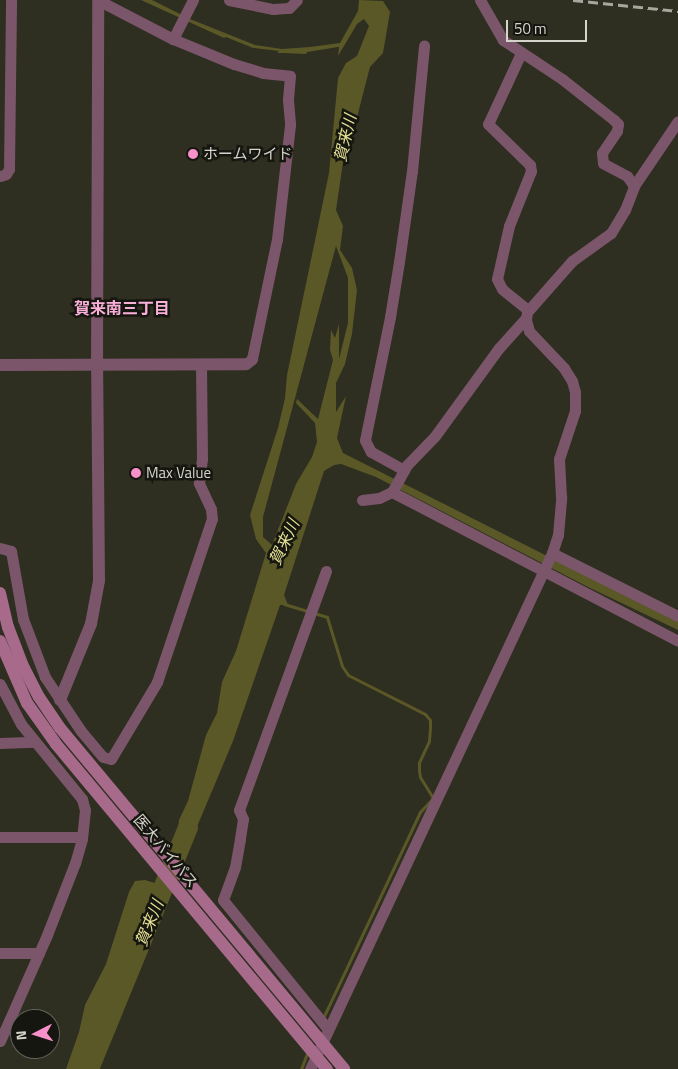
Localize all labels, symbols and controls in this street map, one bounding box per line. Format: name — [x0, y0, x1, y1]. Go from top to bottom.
scale bar — [508, 10, 589, 42]
text: 50 m — [514, 17, 547, 40]
water label: 賀来川 — [330, 112, 360, 164]
place label: ホームワイド — [203, 145, 293, 163]
marker: ホームワイド — [187, 148, 199, 160]
district label: 賀来南三丁目 — [74, 298, 170, 318]
place label: Max Value — [146, 464, 211, 482]
marker: Max Value — [130, 467, 142, 479]
water label: 賀来川 — [265, 516, 303, 568]
street label: 医大バイパス — [130, 811, 202, 891]
water label: 賀来川 — [131, 897, 167, 949]
north arrow — [10, 1009, 60, 1059]
text: N — [10, 1030, 31, 1041]

